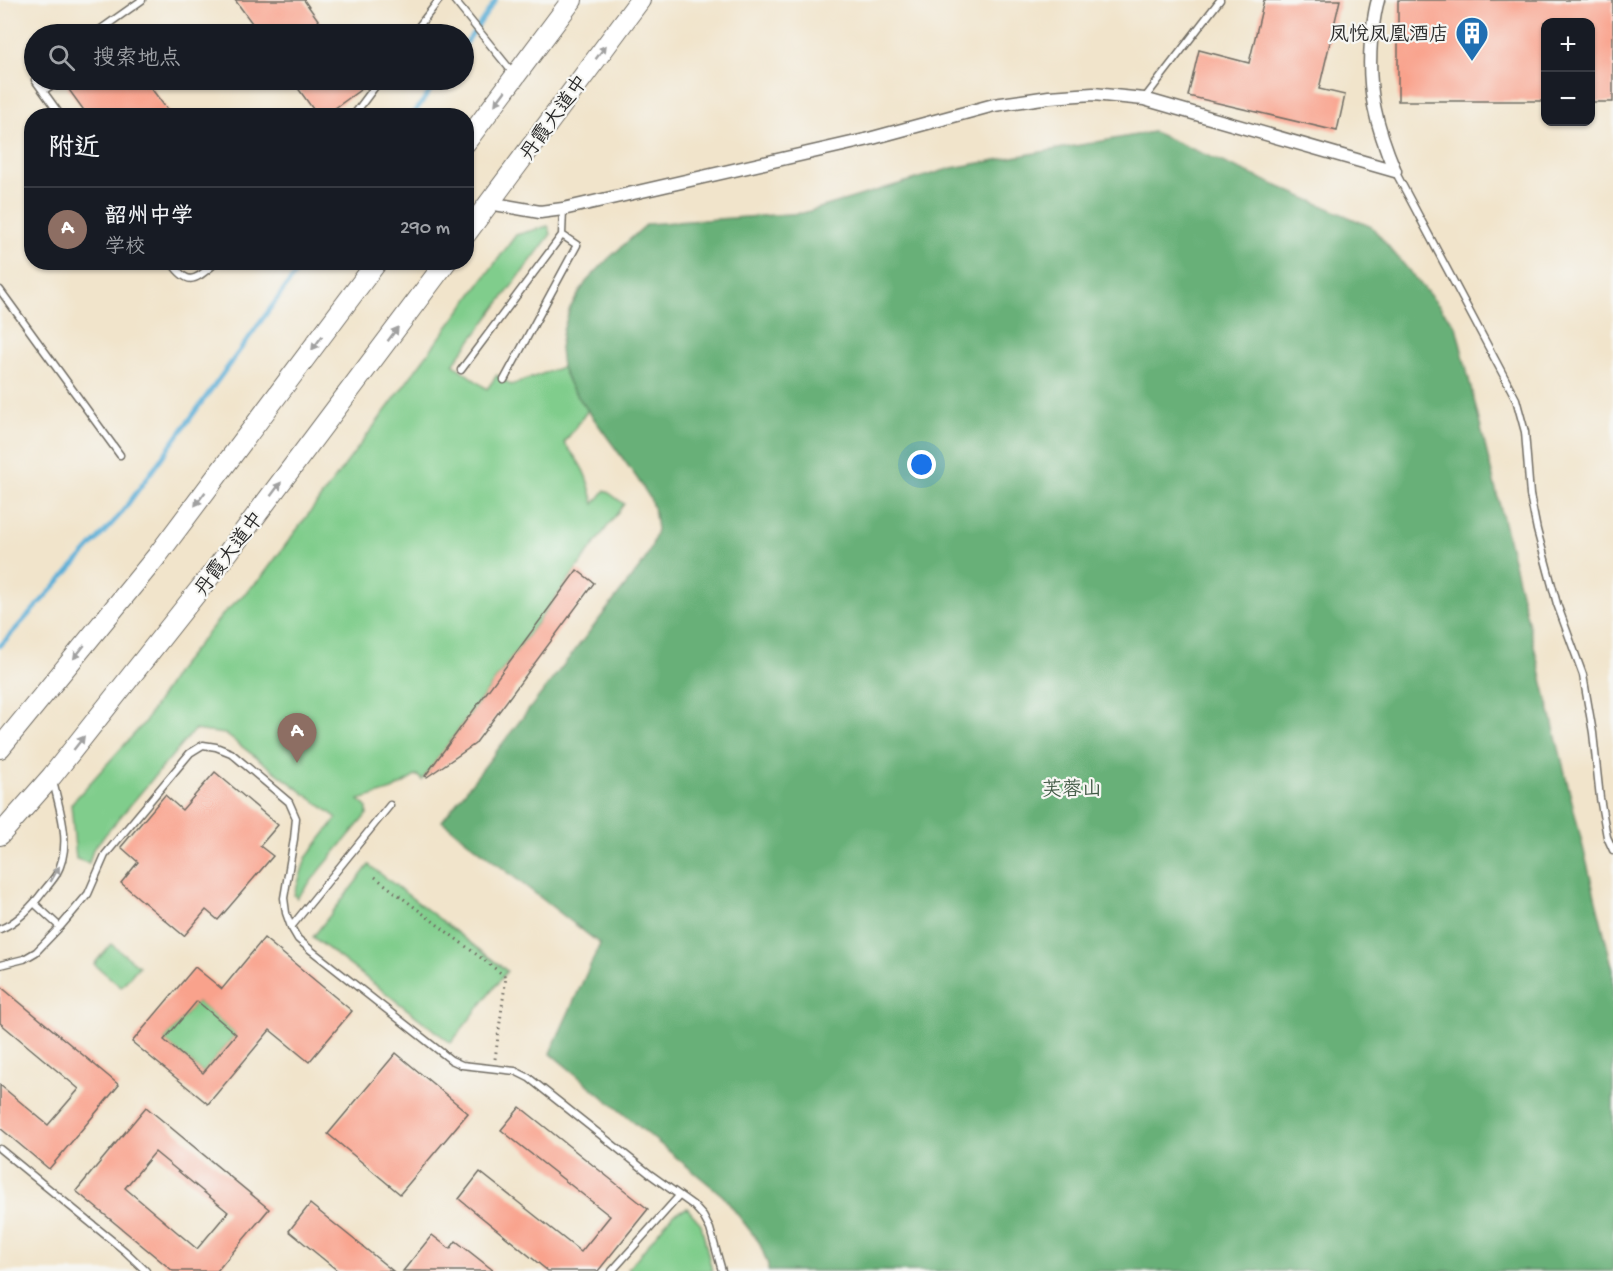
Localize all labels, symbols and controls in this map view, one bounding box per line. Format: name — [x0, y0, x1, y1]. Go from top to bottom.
building icon: 凤悦凤凰酒店 — [1454, 15, 1490, 62]
map controls — [1541, 18, 1595, 126]
button: + — [1541, 18, 1595, 72]
place label: 凤悦凤凰酒店 — [1329, 23, 1449, 48]
search box — [24, 24, 474, 90]
icon: search — [45, 41, 78, 74]
one-way arrow — [595, 44, 607, 60]
text: 搜索地点 — [93, 47, 181, 73]
street label: 丹霞大道中 — [516, 71, 595, 166]
button: − — [1541, 72, 1595, 126]
one-way arrow — [494, 90, 506, 105]
text: 附近 — [48, 135, 100, 166]
text: 韶州中学 — [105, 205, 193, 231]
text: A — [62, 218, 73, 241]
text: 290 m — [400, 218, 450, 241]
text: 学校 — [105, 237, 145, 260]
one-way arrow — [387, 326, 399, 341]
one-way arrow — [311, 335, 323, 351]
your location — [907, 450, 936, 479]
one-way arrow — [270, 482, 282, 498]
one-way arrow — [194, 490, 206, 506]
street label: 丹霞大道中 — [190, 507, 270, 602]
one-way arrow — [73, 644, 86, 659]
pin: A — [278, 714, 316, 763]
one-way arrow — [72, 735, 84, 750]
park label: 芙蓉山 — [1042, 778, 1102, 803]
one-way arrow — [50, 865, 60, 882]

